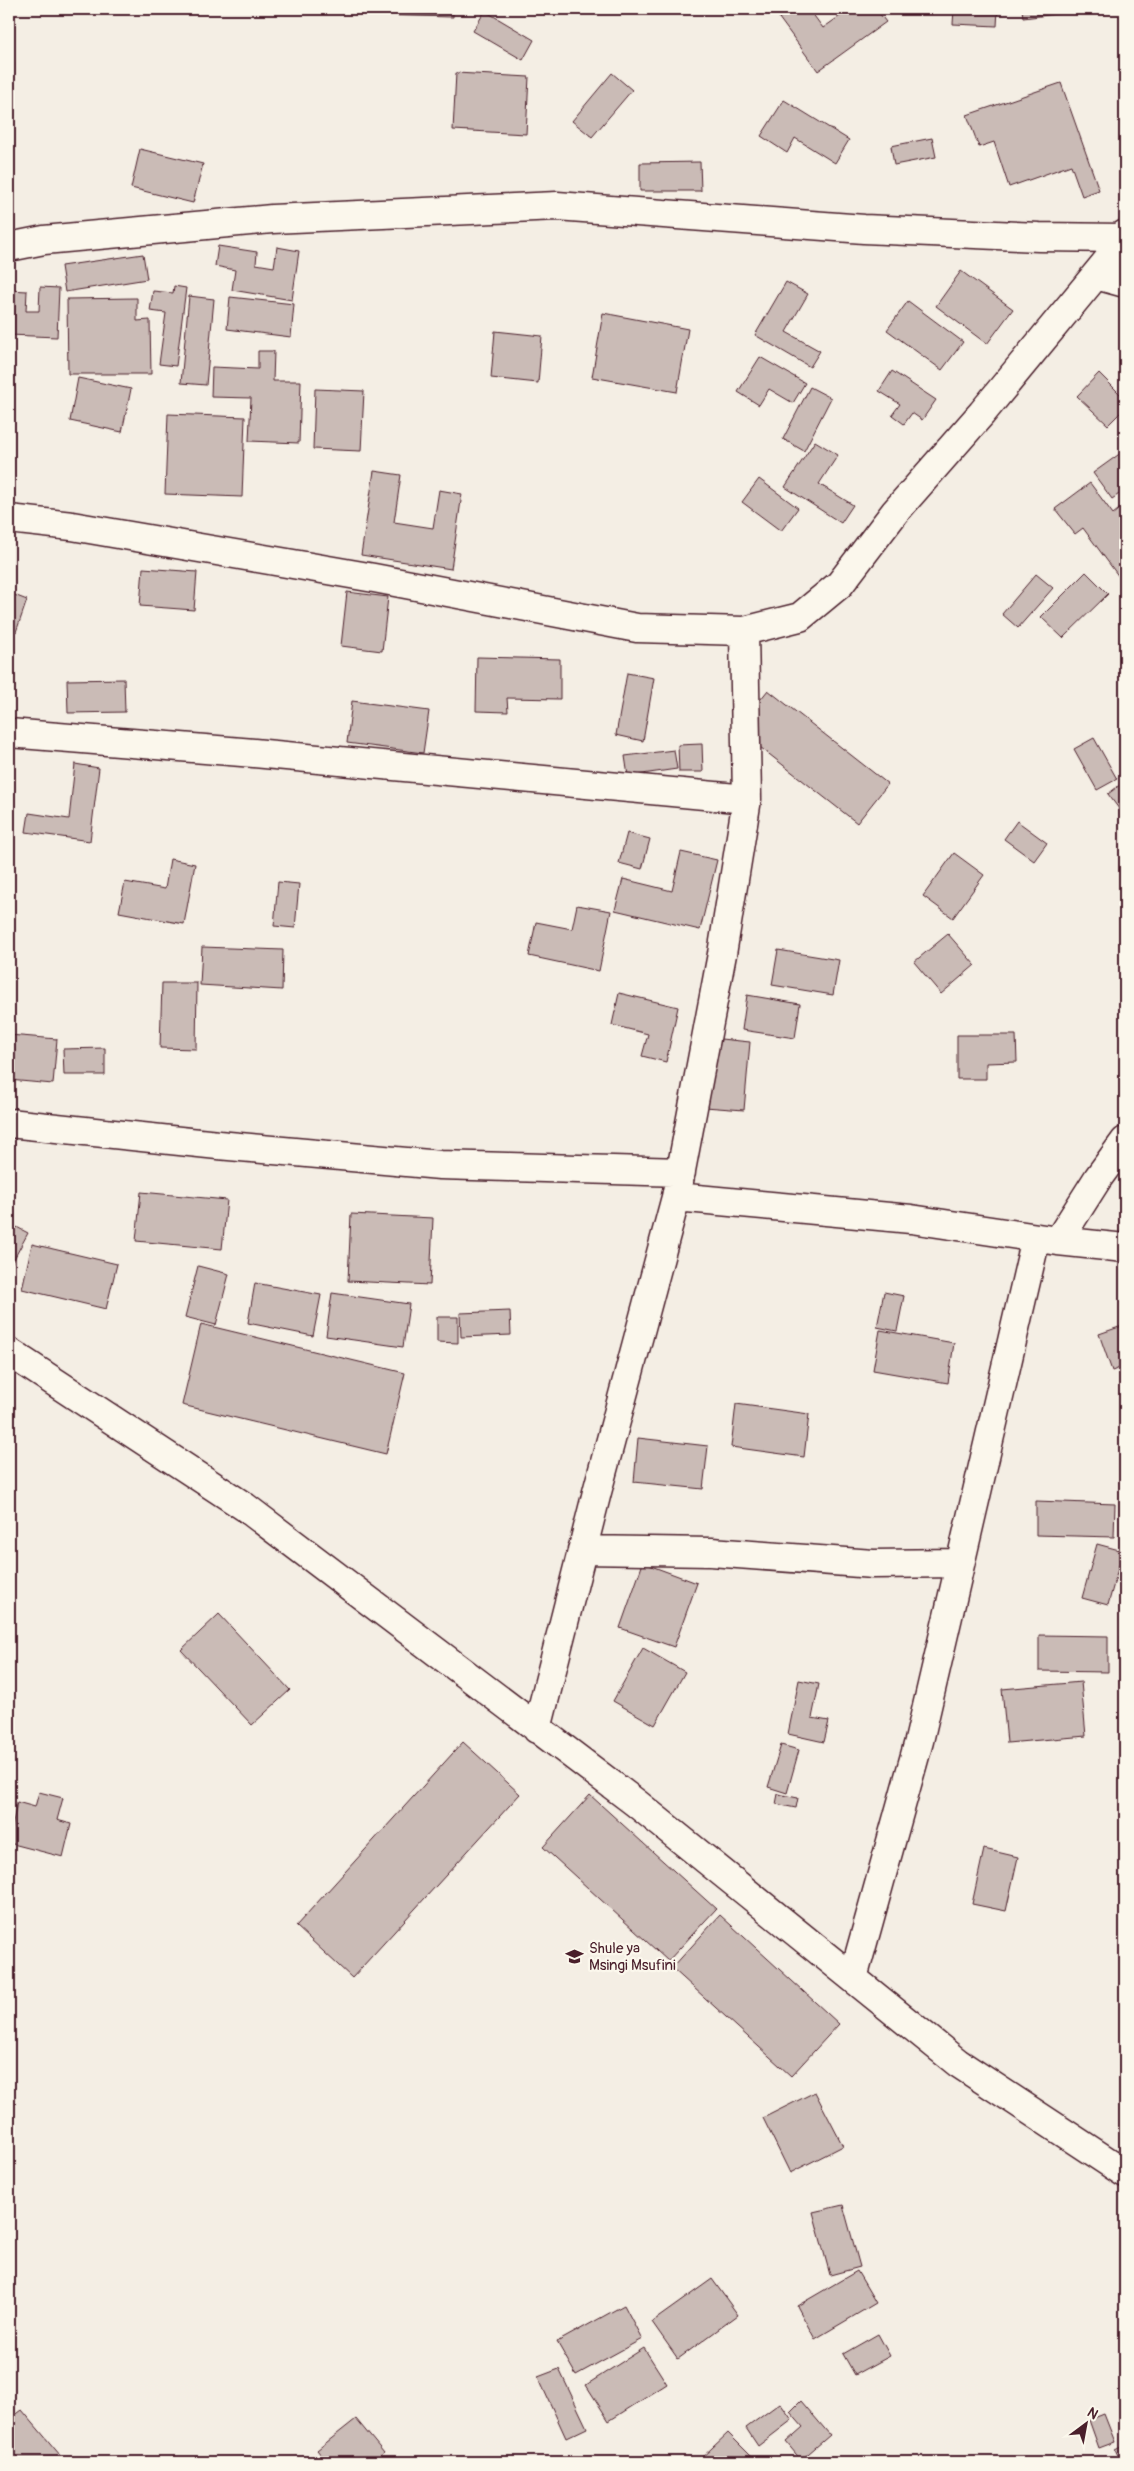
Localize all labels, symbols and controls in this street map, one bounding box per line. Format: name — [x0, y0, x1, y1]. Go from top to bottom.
place label: Shule ya Msingi Msufini — [589, 1939, 676, 1975]
school or university icon: Shule ya Msingi Msufini — [565, 1947, 585, 1967]
north arrow — [1062, 2398, 1112, 2448]
text: N — [1084, 2404, 1101, 2423]

